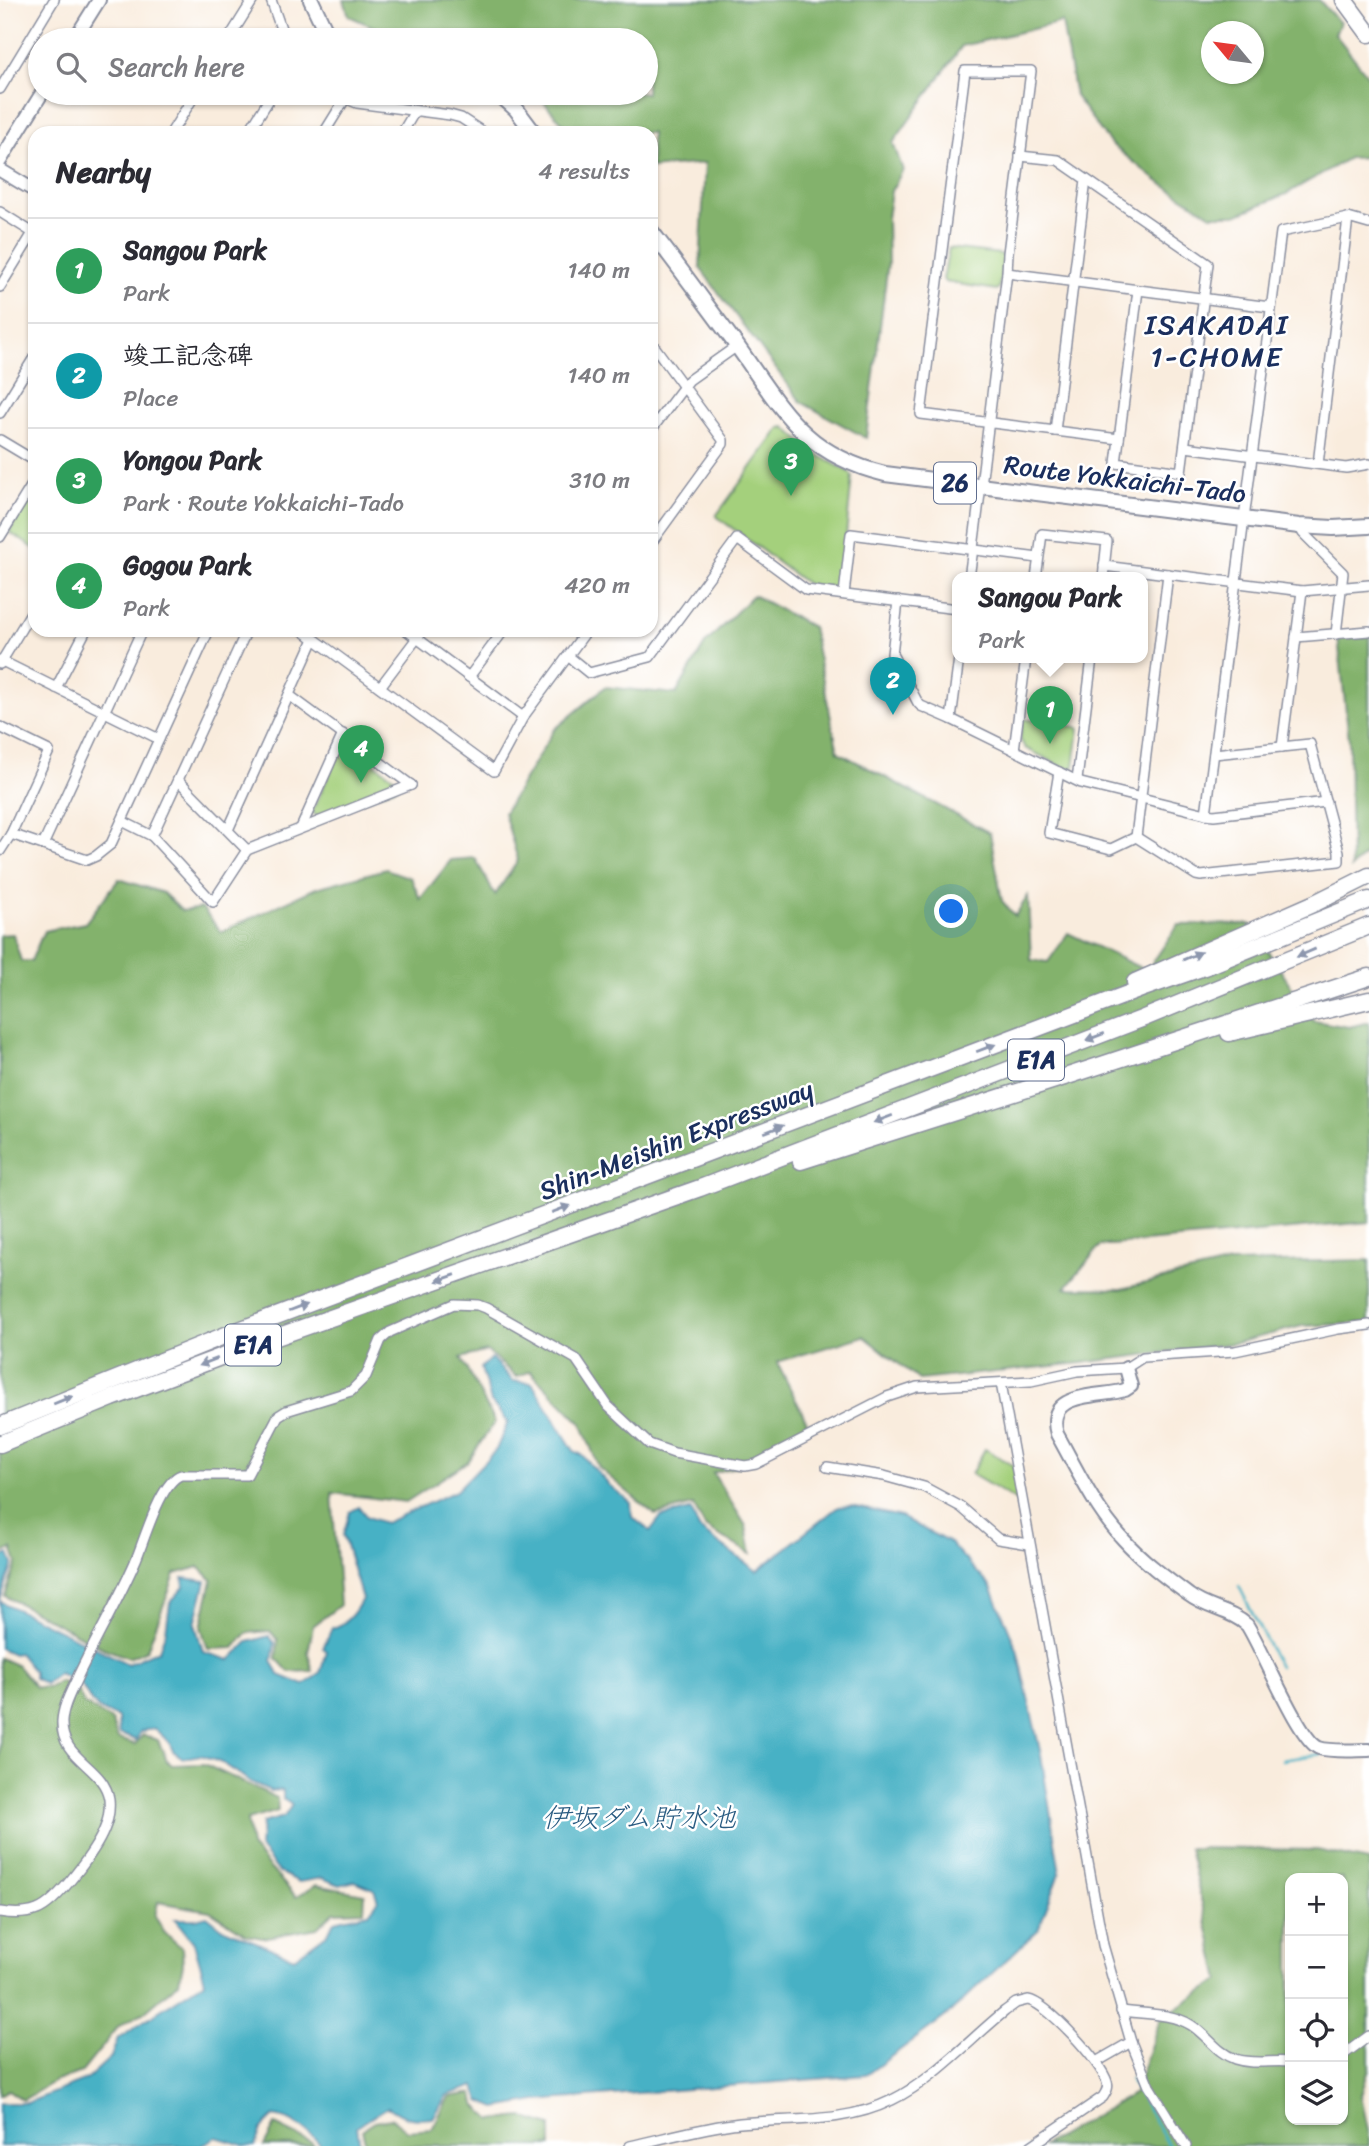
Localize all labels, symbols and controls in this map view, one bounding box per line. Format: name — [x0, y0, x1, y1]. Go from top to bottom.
north arrow — [1201, 21, 1264, 84]
search box — [28, 28, 658, 105]
text: Search here — [108, 44, 245, 90]
icon: search — [52, 48, 90, 86]
text: Nearby — [56, 145, 151, 199]
text: 4 results — [538, 151, 630, 192]
text: Sangou Park — [123, 227, 267, 273]
text: 1 — [74, 250, 84, 291]
text: 140 m — [568, 250, 630, 291]
text: Park — [123, 273, 170, 314]
district label: ISAKADAI 1-CHOME — [1144, 300, 1289, 381]
text: 竣工記念碑 — [123, 332, 253, 378]
text: 2 — [72, 355, 86, 396]
text: 140 m — [568, 355, 630, 396]
text: Place — [123, 378, 178, 419]
text: Yongou Park — [123, 437, 262, 483]
pin: 3 — [768, 438, 814, 496]
street label: Route Yokkaichi-Tado — [1001, 441, 1249, 517]
text: 3 — [73, 460, 85, 501]
text: 310 m — [569, 460, 630, 501]
road number: 26 — [934, 462, 976, 504]
text: Park · Route Yokkaichi-Tado — [123, 483, 404, 524]
text: Gogou Park — [123, 542, 252, 588]
text: 4 — [72, 565, 86, 606]
text: 420 m — [564, 565, 630, 606]
popup — [952, 572, 1148, 663]
text: Sangou Park — [978, 574, 1122, 620]
text: Park — [123, 588, 170, 629]
text: Park — [978, 620, 1025, 661]
pin: 2 — [870, 657, 916, 715]
pin: 1 — [1027, 686, 1073, 744]
pin: 4 — [338, 725, 384, 783]
your location — [934, 894, 968, 928]
one-way arrow — [1296, 947, 1316, 959]
one-way arrow — [1182, 950, 1202, 962]
one-way arrow — [1084, 1032, 1105, 1043]
road number: E1A — [1008, 1040, 1064, 1080]
one-way arrow — [976, 1042, 997, 1053]
street label: Shin-Meishin Expressway — [532, 1066, 821, 1214]
one-way arrow — [872, 1114, 893, 1125]
one-way arrow — [763, 1123, 784, 1134]
one-way arrow — [550, 1204, 571, 1215]
one-way arrow — [435, 1273, 456, 1284]
one-way arrow — [287, 1302, 308, 1313]
road number: E1A — [225, 1324, 281, 1366]
one-way arrow — [197, 1357, 218, 1368]
one-way arrow — [53, 1395, 74, 1406]
water label: 伊坂ダム貯水池 — [542, 1793, 737, 1842]
map controls — [1285, 1873, 1348, 2125]
button: + — [1285, 1873, 1348, 1936]
button: − — [1285, 1936, 1348, 1999]
button: locate — [1285, 1999, 1348, 2062]
button: layers — [1285, 2062, 1348, 2125]

